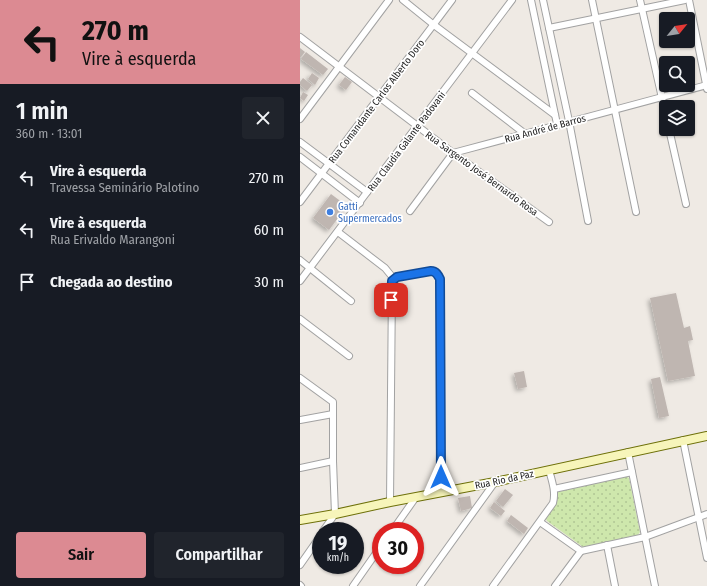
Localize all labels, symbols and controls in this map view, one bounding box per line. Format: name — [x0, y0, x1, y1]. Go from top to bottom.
north arrow — [659, 12, 695, 48]
map controls — [659, 12, 695, 136]
text: 270 m — [82, 14, 149, 47]
icon: left — [16, 16, 68, 68]
street label: Rua Comandante Carlos Alberto Doro — [326, 37, 427, 166]
text: Vire à esquerda — [82, 48, 196, 70]
button: search — [659, 56, 695, 92]
street label: Rua Claudia Galante Padovani — [365, 89, 448, 194]
text: 1 min — [16, 97, 68, 125]
button: close — [242, 97, 284, 139]
button: layers — [659, 100, 695, 136]
street label: Rua André de Barros — [503, 112, 587, 146]
text: 360 m · 13:01 — [16, 126, 82, 141]
street label: Rua Sargento José Bernardo Rosa — [423, 129, 540, 219]
text: Vire à esquerda — [50, 162, 147, 180]
icon: left — [16, 167, 38, 189]
text: 270 m — [249, 169, 284, 187]
text: Travessa Seminário Palotino — [50, 180, 199, 195]
place label: Gatti Supermercados — [338, 201, 402, 225]
marker: Gatti Supermercados — [325, 207, 335, 217]
text: Vire à esquerda — [50, 214, 147, 232]
icon: left — [16, 219, 38, 241]
text: 60 m — [254, 221, 284, 239]
text: Rua Erivaldo Marangoni — [50, 232, 175, 247]
icon: arrive — [16, 271, 38, 293]
text: Chegada ao destino — [50, 273, 172, 291]
text: 30 m — [254, 273, 284, 291]
pin — [374, 283, 408, 317]
icon: arrive — [380, 289, 402, 311]
position arrow — [420, 456, 462, 498]
street label: Rua Rio da Paz — [474, 468, 535, 492]
speed limit sign: 30 — [372, 522, 424, 574]
text: 19 — [329, 531, 347, 555]
button: Sair — [16, 532, 146, 578]
button: Compartilhar — [154, 532, 284, 578]
text: km/h — [327, 552, 349, 564]

